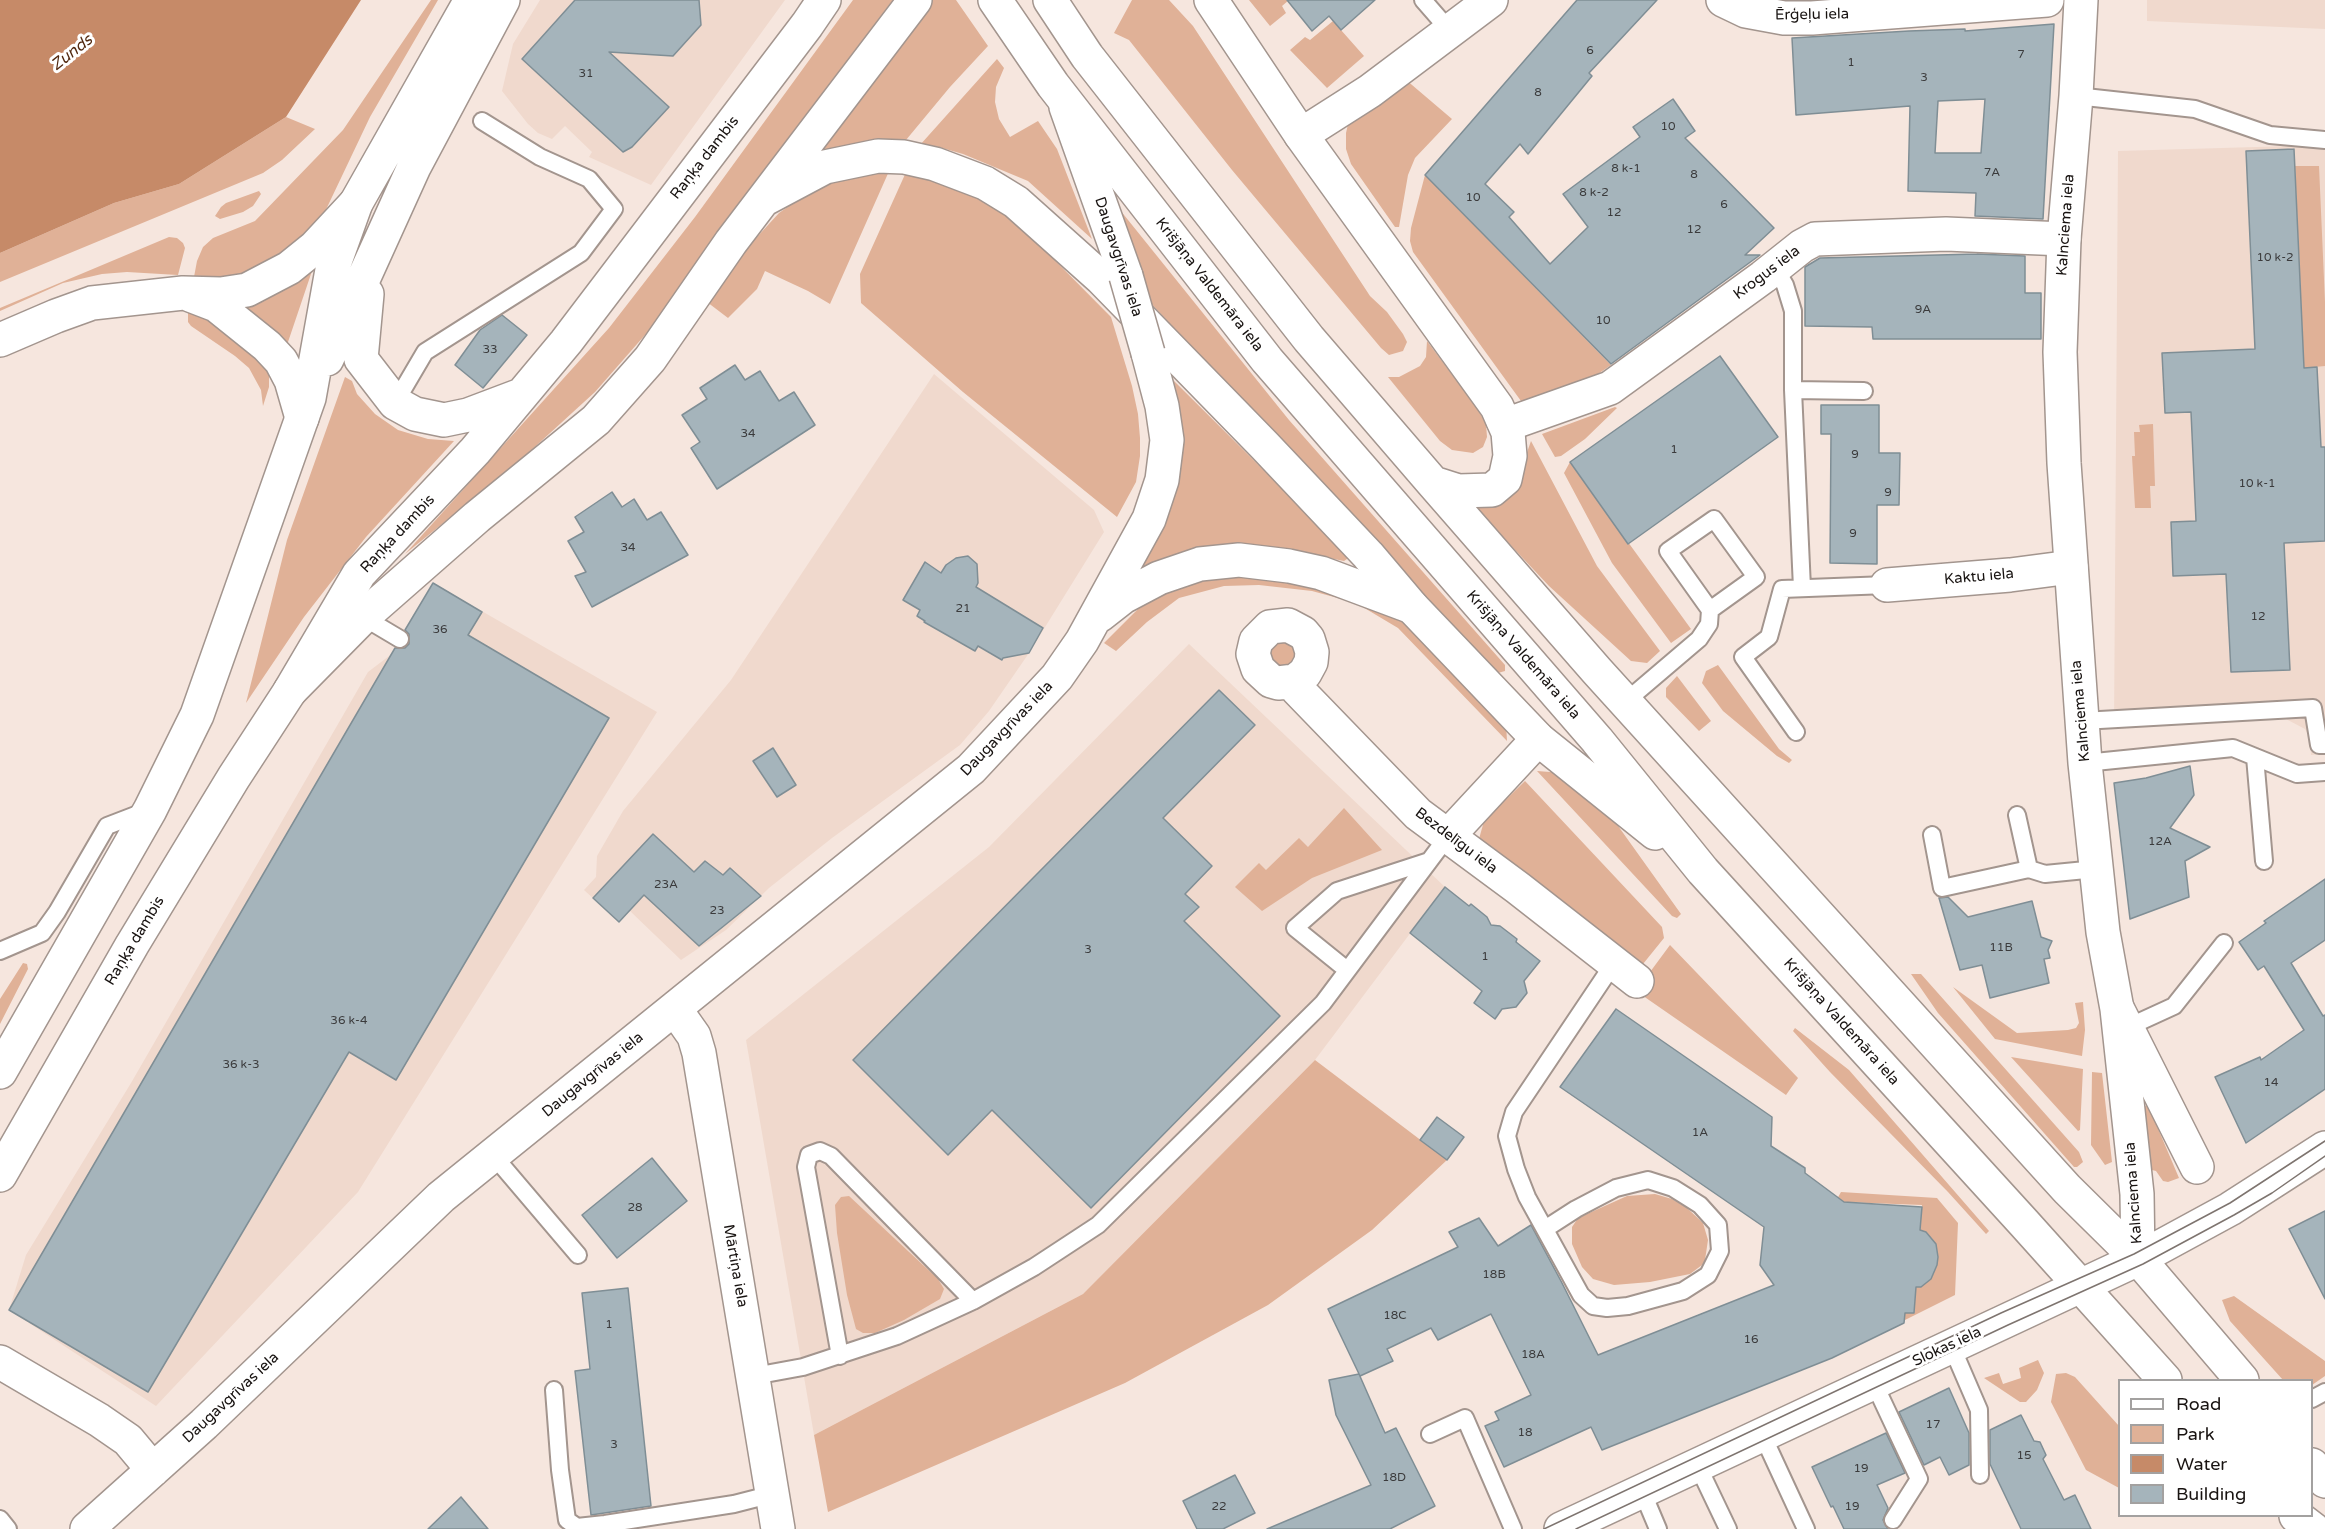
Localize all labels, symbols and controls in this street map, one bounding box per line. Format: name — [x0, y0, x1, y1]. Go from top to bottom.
street label: Ērģeļu iela — [1775, 5, 1849, 25]
water label: Zunds — [47, 31, 97, 75]
house number: 6 — [1586, 44, 1594, 58]
house number: 7 — [2017, 48, 2025, 62]
house number: 1 — [1847, 56, 1855, 70]
house number: 31 — [578, 67, 594, 81]
house number: 3 — [1920, 71, 1928, 85]
house number: 8 — [1534, 86, 1542, 100]
street label: Raņķa dambis — [667, 113, 743, 203]
house number: 10 — [1660, 120, 1676, 134]
house number: 8 k-1 — [1611, 162, 1641, 176]
house number: 7A — [1984, 166, 2000, 180]
house number: 8 — [1690, 168, 1698, 182]
street label: Kalnciema iela — [2053, 173, 2079, 277]
house number: 8 k-2 — [1579, 186, 1609, 200]
house number: 10 — [1465, 191, 1481, 205]
street label: Daugavgrīvas iela — [1090, 195, 1146, 319]
house number: 6 — [1720, 198, 1728, 212]
house number: 12 — [1606, 206, 1622, 220]
street label: Krišjāņa Valdemāra iela — [1151, 215, 1267, 355]
house number: 12 — [1686, 223, 1702, 237]
street label: Krogus iela — [1730, 242, 1804, 304]
house number: 10 k-2 — [2256, 251, 2294, 265]
house number: 9A — [1915, 303, 1931, 317]
house number: 10 — [1595, 314, 1611, 328]
house number: 33 — [482, 343, 498, 357]
house number: 34 — [740, 427, 756, 441]
house number: 1 — [1670, 443, 1678, 457]
house number: 9 — [1851, 448, 1859, 462]
house number: 10 k-1 — [2238, 477, 2276, 491]
house number: 9 — [1884, 486, 1892, 500]
street label: Raņķa dambis — [357, 491, 439, 577]
house number: 9 — [1849, 527, 1857, 541]
house number: 34 — [620, 541, 636, 555]
street label: Kaktu iela — [1943, 565, 2015, 589]
street label: Krišjāņa Valdemāra iela — [1462, 587, 1584, 723]
house number: 21 — [955, 602, 971, 616]
house number: 12 — [2250, 610, 2266, 624]
house number: 36 — [432, 623, 448, 637]
street label: Kalnciema iela — [2068, 659, 2094, 763]
street label: Daugavgrīvas iela — [957, 678, 1057, 780]
street label: Bezdelīgu iela — [1411, 804, 1501, 878]
house number: 12A — [2148, 835, 2172, 849]
house number: 23A — [654, 878, 678, 892]
street label: Raņķa dambis — [101, 893, 169, 989]
house number: 23 — [709, 904, 725, 918]
house number: 11B — [1989, 941, 2013, 955]
house number: 3 — [1084, 943, 1092, 957]
house number: 1 — [1481, 950, 1489, 964]
street label: Krišjāņa Valdemāra iela — [1779, 955, 1903, 1089]
house number: 36 k-4 — [330, 1014, 368, 1028]
street label: Daugavgrīvas iela — [539, 1029, 647, 1121]
house number: 36 k-3 — [222, 1058, 260, 1072]
house number: 14 — [2263, 1076, 2279, 1090]
house number: 1A — [1692, 1126, 1708, 1140]
street label: Kalnciema iela — [2121, 1141, 2147, 1245]
house number: 28 — [627, 1201, 643, 1215]
street label: Mārtiņa iela — [719, 1223, 751, 1309]
house number: 18B — [1482, 1268, 1506, 1282]
house number: 18C — [1383, 1309, 1407, 1323]
house number: 1 — [605, 1318, 613, 1332]
street label: Slokas iela — [1910, 1323, 1984, 1371]
house number: 16 — [1743, 1333, 1759, 1347]
house number: 18A — [1521, 1348, 1545, 1362]
street label: Daugavgrīvas iela — [179, 1349, 283, 1447]
legend — [2118, 1379, 2313, 1517]
text: Road — [2176, 1393, 2221, 1415]
house number: 17 — [1925, 1418, 1941, 1432]
text: Park — [2176, 1423, 2214, 1445]
house number: 18 — [1517, 1426, 1533, 1440]
house number: 3 — [610, 1438, 618, 1452]
house number: 15 — [2016, 1449, 2032, 1463]
text: Water — [2176, 1453, 2227, 1475]
house number: 19 — [1853, 1462, 1869, 1476]
house number: 18D — [1382, 1471, 1406, 1485]
text: Building — [2176, 1483, 2246, 1505]
house number: 22 — [1211, 1500, 1227, 1514]
house number: 19 — [1844, 1500, 1860, 1514]

